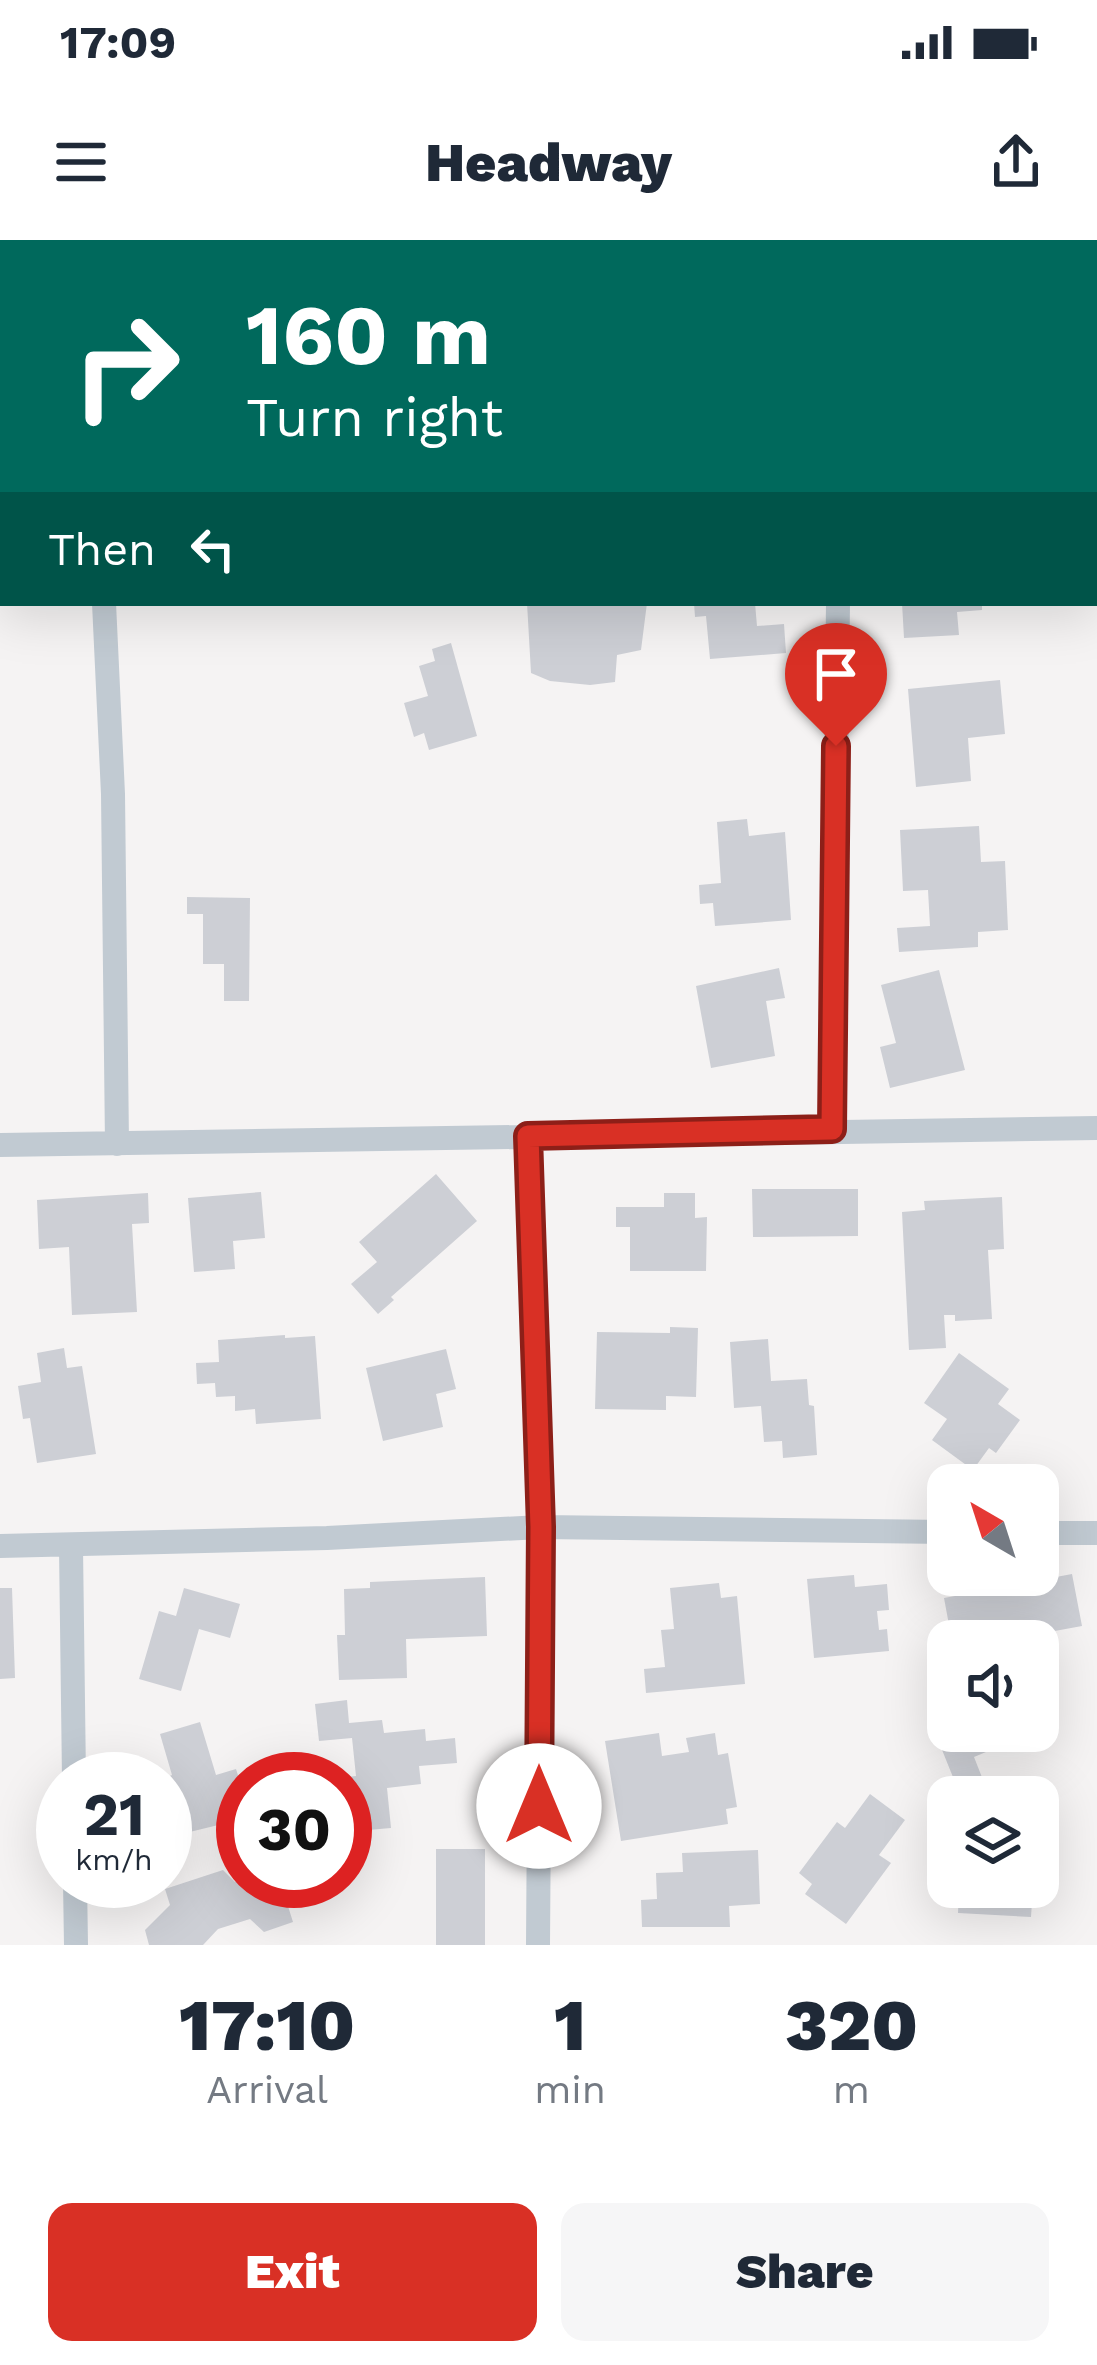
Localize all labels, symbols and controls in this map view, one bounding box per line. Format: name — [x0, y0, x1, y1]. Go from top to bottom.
text: 17:09 — [60, 16, 176, 69]
icon: menu — [48, 129, 114, 195]
icon: share — [983, 129, 1049, 195]
text: Headway — [425, 131, 672, 194]
text: 160 m — [246, 286, 491, 384]
icon: right — [48, 288, 204, 444]
text: Turn right — [246, 386, 503, 449]
icon: left — [180, 516, 246, 582]
text: Then — [48, 523, 156, 576]
pin — [785, 623, 887, 746]
icon: arrive — [803, 641, 869, 707]
north arrow — [927, 1464, 1059, 1596]
map controls — [927, 1464, 1059, 1908]
button: sound — [927, 1620, 1059, 1752]
position arrow — [476, 1743, 602, 1869]
speed limit sign: 30 — [216, 1752, 372, 1908]
button: layers — [927, 1776, 1059, 1908]
text: 21 — [83, 1779, 145, 1850]
text: km/h — [75, 1842, 153, 1877]
text: 17:10 — [179, 1983, 355, 2067]
text: 1 — [554, 1983, 586, 2067]
text: 320 — [785, 1983, 918, 2067]
text: Arrival — [206, 2067, 328, 2112]
text: min — [534, 2067, 606, 2112]
text: m — [833, 2067, 870, 2112]
button: Exit — [48, 2203, 537, 2341]
button: Share — [561, 2203, 1049, 2341]

